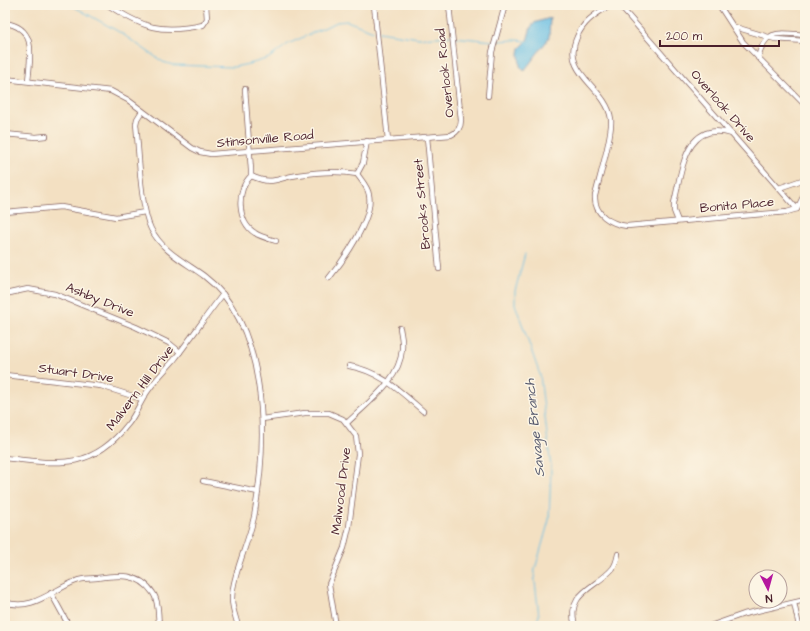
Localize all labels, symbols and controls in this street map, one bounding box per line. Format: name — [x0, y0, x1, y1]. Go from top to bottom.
scale bar — [660, 22, 779, 48]
street label: Overlook Road — [431, 27, 459, 118]
text: 200 m — [666, 28, 703, 45]
street label: Overlook Drive — [686, 66, 760, 146]
street label: Stinsonville Road — [216, 126, 315, 152]
street label: Brooks Street — [409, 157, 435, 250]
street label: Bonita Place — [699, 193, 775, 217]
street label: Ashby Drive — [63, 278, 137, 323]
street label: Malvern Hill Drive — [102, 342, 178, 434]
street label: Stuart Drive — [37, 359, 115, 387]
water label: Savage Branch — [520, 377, 550, 478]
street label: Malwood Drive — [327, 446, 355, 536]
north arrow — [748, 569, 788, 609]
text: N — [765, 591, 773, 606]

